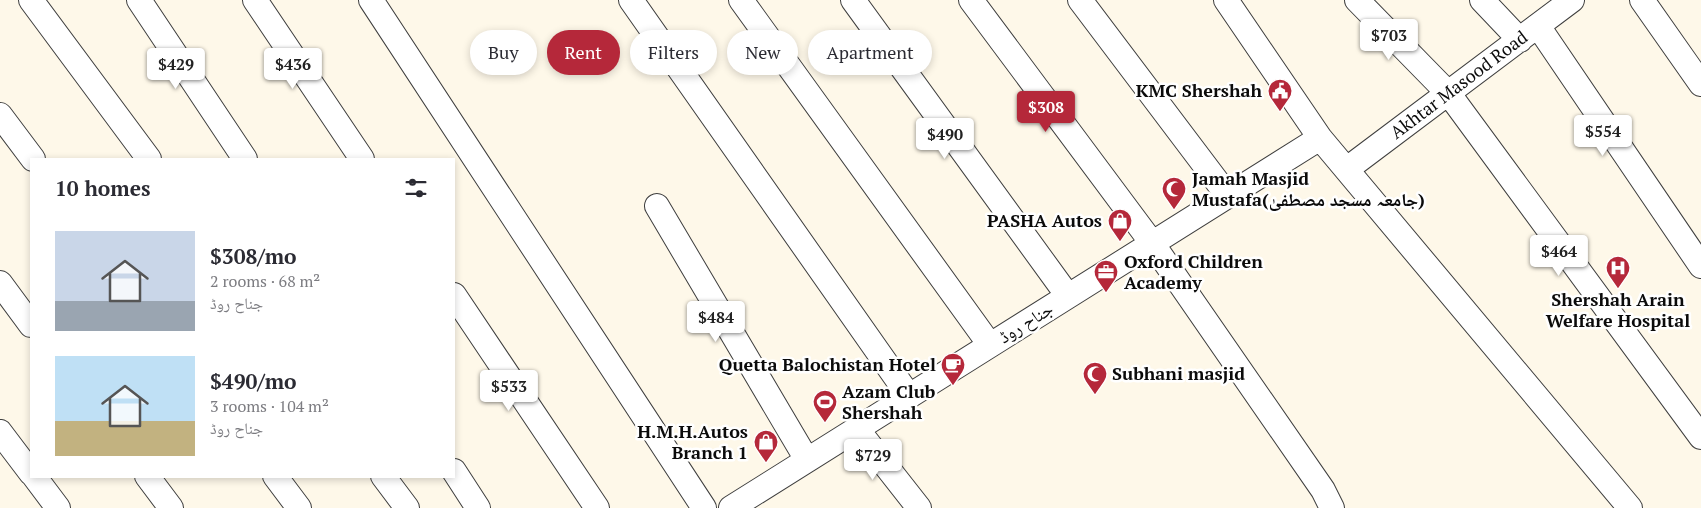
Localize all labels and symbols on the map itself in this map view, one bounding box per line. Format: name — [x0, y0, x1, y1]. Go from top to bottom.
pin: $703 — [1359, 18, 1419, 61]
street label: Akhtar Masood Road — [1385, 25, 1532, 144]
pin: $429 — [146, 48, 206, 90]
pin: $436 — [263, 48, 323, 90]
place label: KMC Shershah — [1136, 78, 1262, 102]
public building icon: KMC Shershah — [1267, 78, 1293, 112]
pin: $308 — [1016, 90, 1076, 133]
pin: $554 — [1573, 114, 1633, 157]
pin: $490 — [915, 118, 975, 160]
place label: Jamah Masjid Mustafa(جامعہ مسجد مصطفیٰ) — [1192, 166, 1425, 211]
mosque icon: Jamah Masjid Mustafa(جامعہ مسجد مصطفیٰ) — [1161, 176, 1187, 210]
place label: PASHA Autos — [987, 208, 1102, 232]
shop icon: PASHA Autos — [1107, 208, 1133, 242]
pin: $464 — [1529, 234, 1589, 277]
place label: Oxford Children Academy — [1124, 249, 1263, 294]
hospital icon: Shershah Arain Welfare Hospital — [1605, 255, 1631, 289]
office icon: Oxford Children Academy — [1093, 259, 1119, 293]
place label: Shershah Arain Welfare Hospital — [1546, 287, 1690, 332]
street label: جناح روڈ — [994, 296, 1058, 349]
pin: $484 — [686, 300, 746, 343]
place label: Quetta Balochistan Hotel — [719, 352, 936, 376]
cafe icon: Quetta Balochistan Hotel — [940, 352, 966, 386]
mosque icon: Subhani masjid — [1082, 361, 1108, 395]
place label: Subhani masjid — [1112, 361, 1245, 385]
pin: $533 — [479, 370, 539, 412]
place label: Azam Club Shershah — [842, 379, 936, 424]
sports icon: Azam Club Shershah — [812, 389, 838, 423]
place label: H.M.H.Autos Branch 1 — [637, 419, 748, 464]
shop icon: H.M.H.Autos Branch 1 — [753, 429, 779, 463]
pin: $729 — [843, 438, 903, 481]

